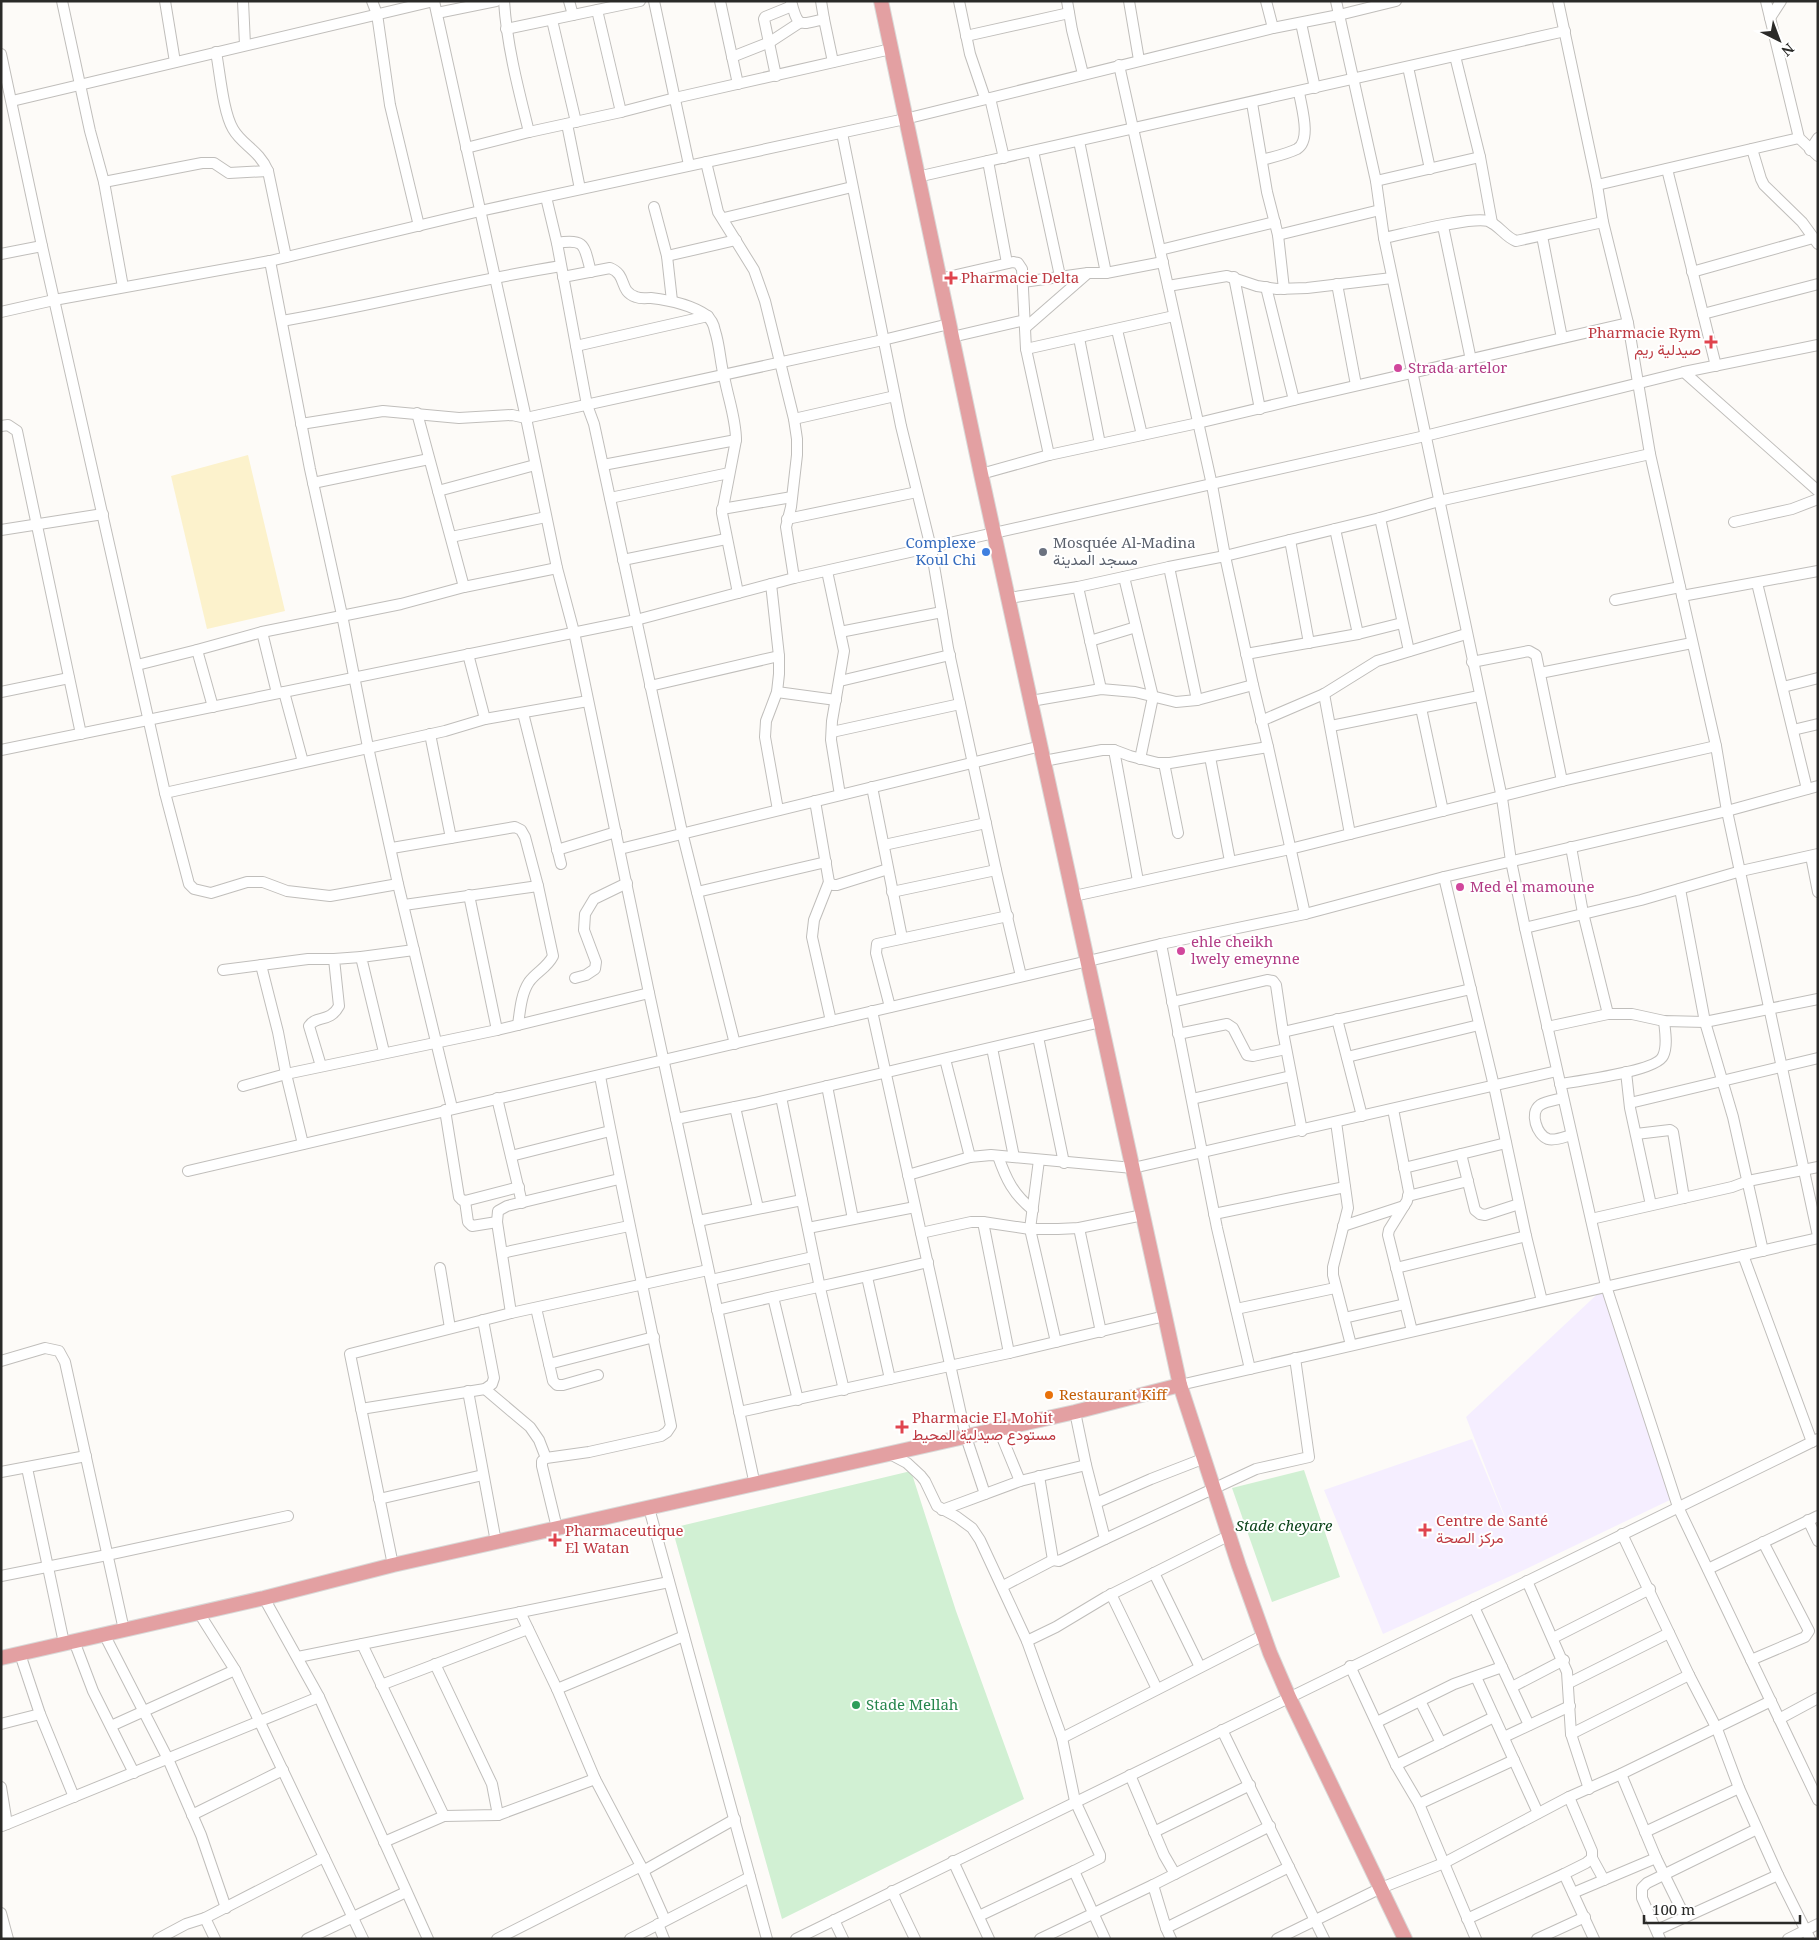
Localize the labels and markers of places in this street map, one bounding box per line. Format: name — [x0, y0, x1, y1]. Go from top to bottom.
place label: Pharmacie Delta — [961, 267, 1079, 287]
marker: Pharmacie Delta — [945, 272, 957, 284]
place label: Pharmacie Rym صيدلية ريم — [1588, 322, 1701, 360]
marker: Pharmacie Rym صيدلية ريم — [1705, 336, 1717, 348]
place label: Strada artelor — [1408, 357, 1507, 377]
marker: Strada artelor — [1392, 362, 1404, 374]
place label: Complexe Koul Chi — [905, 532, 976, 569]
place label: Mosquée Al-Madina مسجد المدينة — [1053, 532, 1196, 569]
marker: Complexe Koul Chi — [980, 546, 992, 558]
marker: Mosquée Al-Madina مسجد المدينة — [1037, 546, 1049, 558]
place label: Med el mamoune — [1470, 876, 1594, 896]
marker: Med el mamoune — [1454, 881, 1466, 893]
place label: ehle cheikh lwely emeynne — [1191, 931, 1300, 968]
marker: ehle cheikh lwely emeynne — [1175, 945, 1187, 957]
place label: Restaurant Kiff — [1059, 1384, 1168, 1404]
marker: Restaurant Kiff — [1043, 1389, 1055, 1401]
place label: Pharmacie El Mohit مستودع صيدلية المحيط — [912, 1407, 1056, 1446]
marker: Pharmacie El Mohit مستودع صيدلية المحيط — [896, 1421, 908, 1433]
place label: Centre de Santé مركز الصحة — [1436, 1510, 1548, 1547]
place label: Pharmaceutique El Watan — [565, 1520, 684, 1557]
marker: Centre de Santé مركز الصحة — [1418, 1523, 1432, 1537]
marker: Pharmaceutique El Watan — [549, 1534, 561, 1546]
place label: Stade Mellah — [866, 1694, 959, 1714]
marker: Stade Mellah — [850, 1699, 862, 1711]

